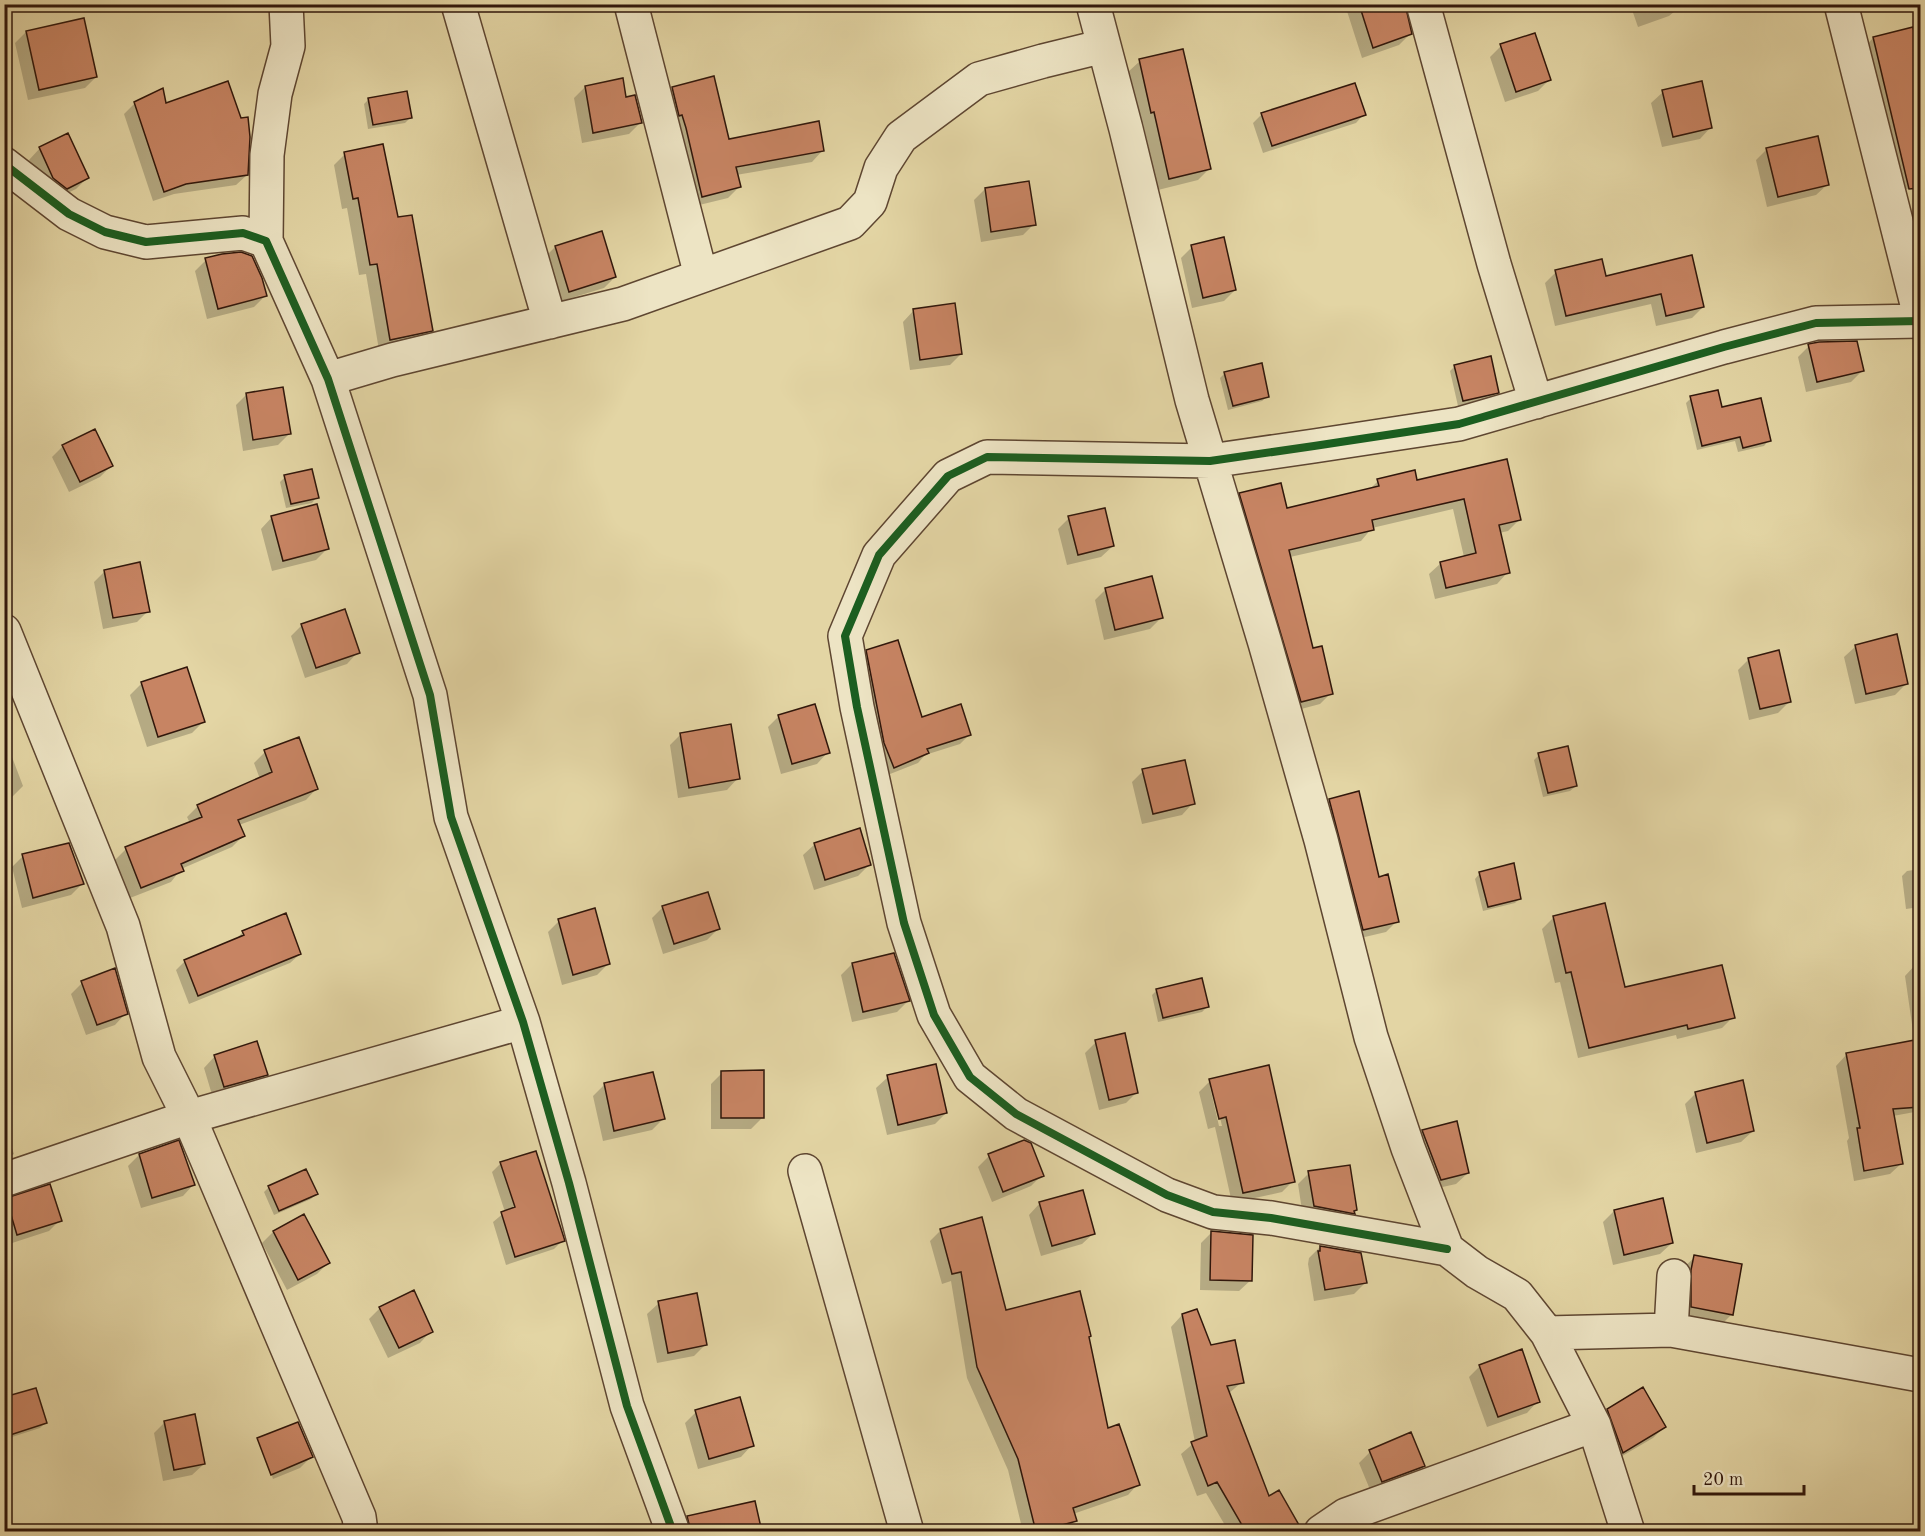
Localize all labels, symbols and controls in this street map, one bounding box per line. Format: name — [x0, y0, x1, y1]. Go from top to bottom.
scale bar — [1694, 1458, 1804, 1496]
text: 20 m — [1703, 1471, 1743, 1489]

